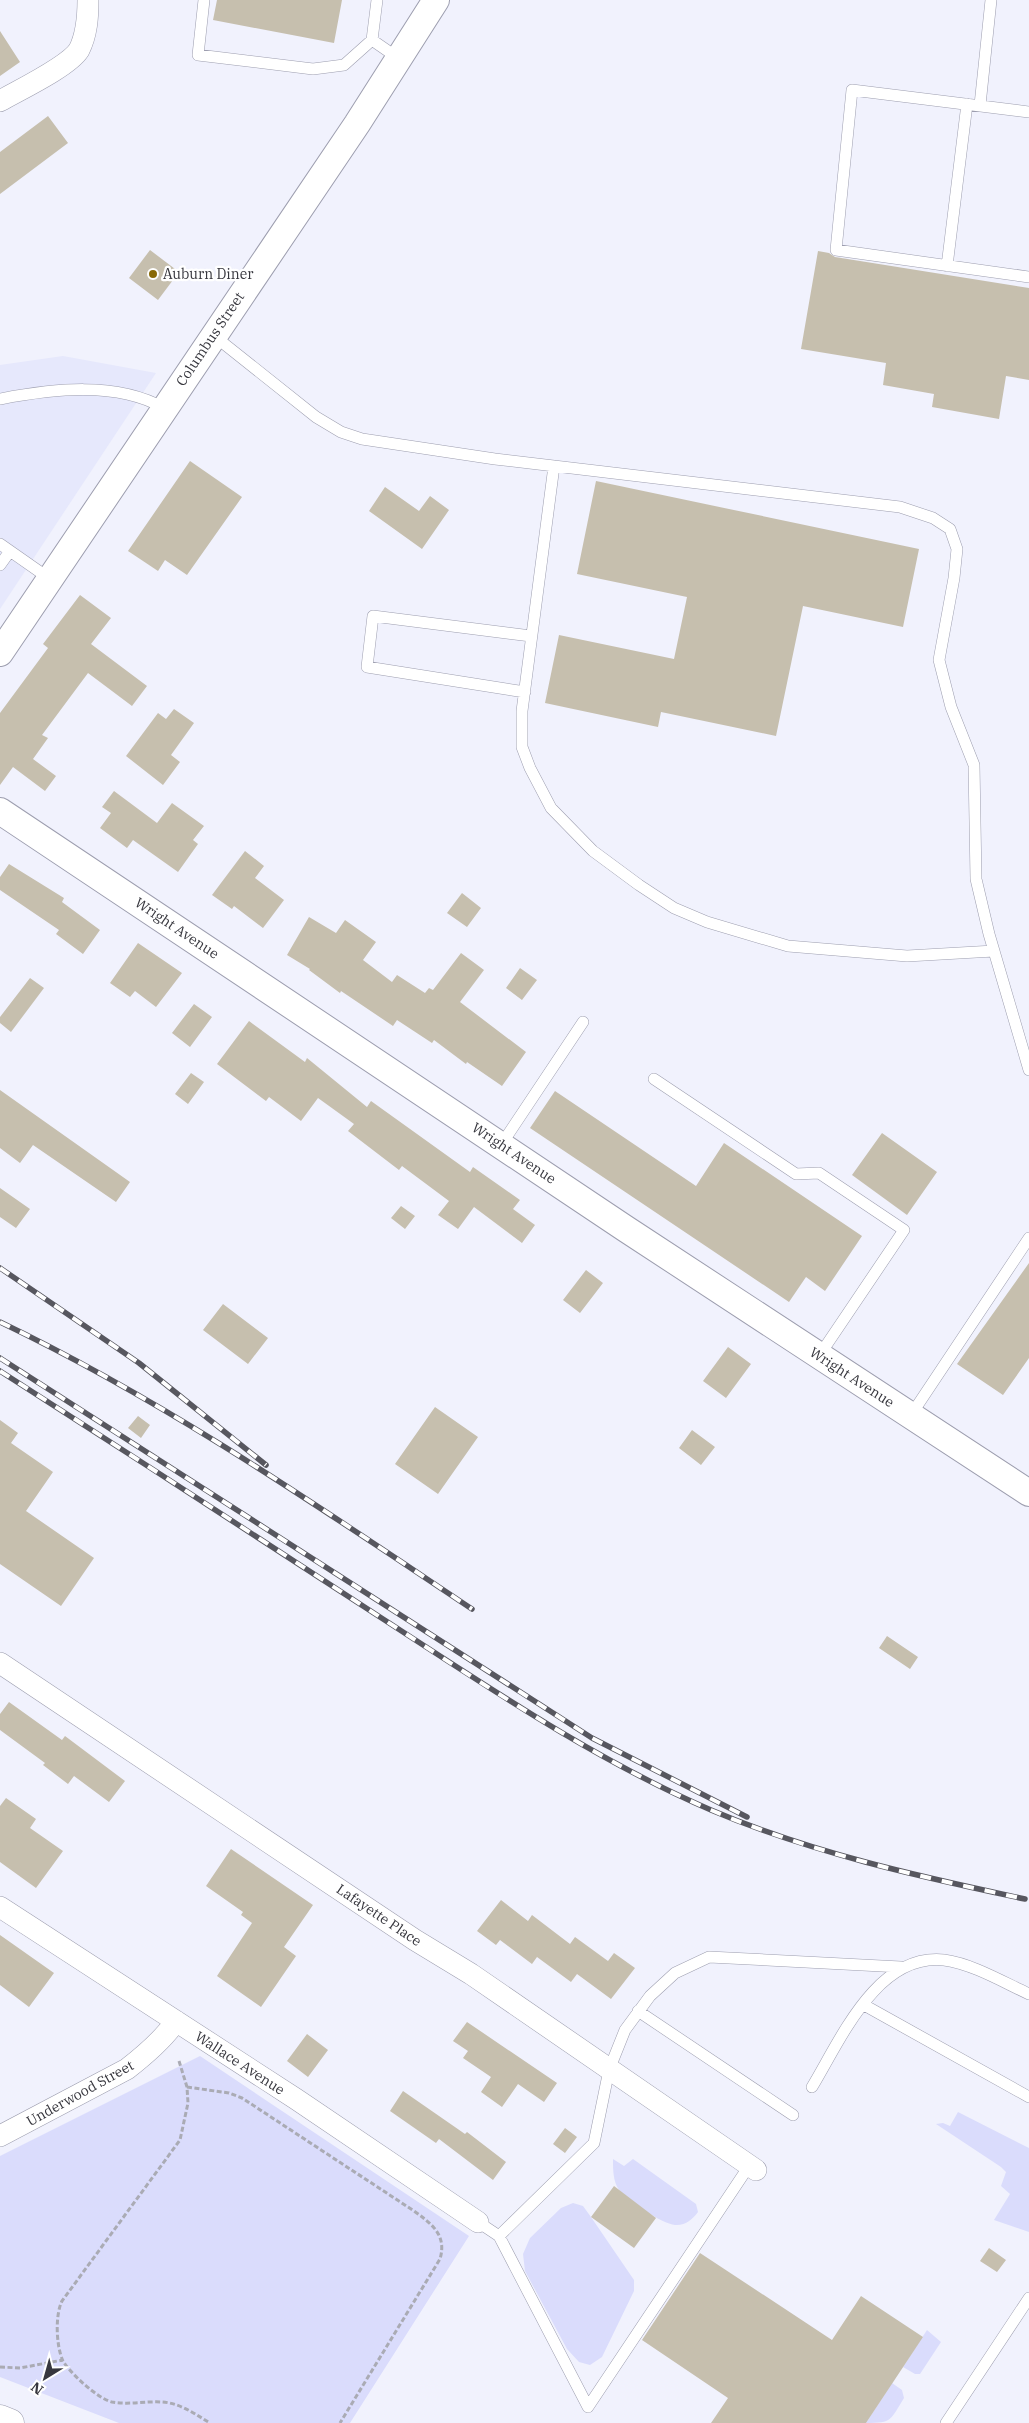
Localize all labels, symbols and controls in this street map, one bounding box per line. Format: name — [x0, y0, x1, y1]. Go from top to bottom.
place label: Auburn Diner — [163, 265, 254, 283]
marker: Auburn Diner — [147, 268, 159, 280]
street label: Columbus Street — [172, 289, 248, 389]
street label: Wright Avenue — [132, 893, 222, 963]
street label: Wright Avenue — [469, 1118, 559, 1188]
street label: Wright Avenue — [806, 1343, 898, 1411]
street label: Lafayette Place — [333, 1880, 425, 1950]
street label: Wallace Avenue — [192, 2027, 288, 2099]
street label: Underwood Street — [23, 2056, 137, 2130]
north arrow — [20, 2353, 70, 2403]
text: N — [27, 2378, 47, 2399]

